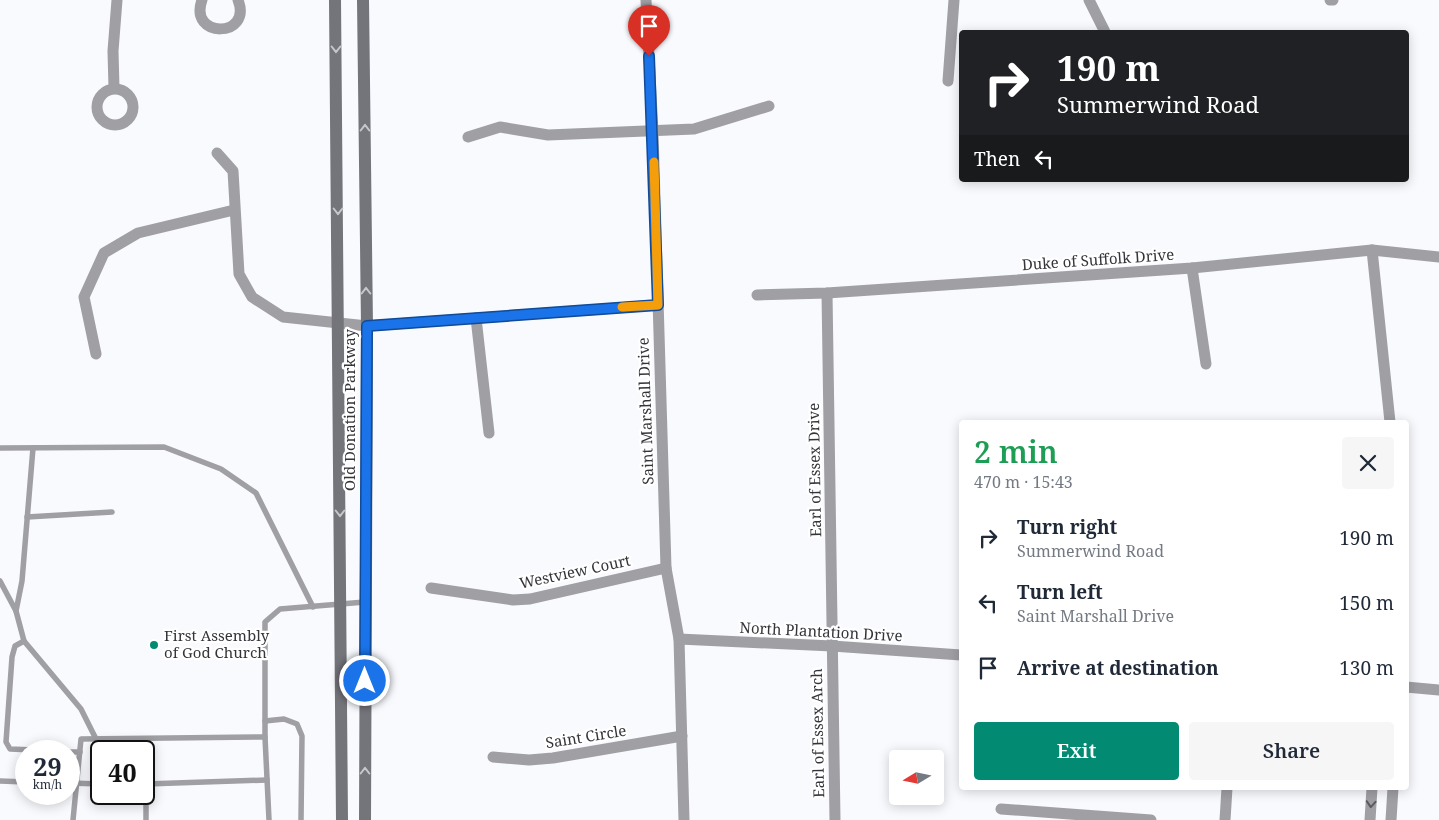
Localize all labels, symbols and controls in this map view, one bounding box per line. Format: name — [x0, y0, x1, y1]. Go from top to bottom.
pin — [628, 5, 670, 56]
icon: arrive — [635, 12, 663, 40]
text: 190 m — [1057, 44, 1160, 91]
one-way arrow — [331, 45, 341, 53]
icon: right — [974, 50, 1039, 115]
text: Summerwind Road — [1057, 89, 1259, 119]
one-way arrow — [360, 124, 370, 132]
icon: left — [1030, 145, 1058, 173]
text: Then — [974, 146, 1020, 172]
one-way arrow — [333, 208, 343, 215]
street label: Duke of Suffolk Drive — [1021, 244, 1175, 274]
one-way arrow — [361, 286, 371, 294]
street label: Old Donation Parkway — [339, 329, 359, 491]
street label: Saint Marshall Drive — [632, 337, 658, 485]
street label: Earl of Essex Drive — [803, 403, 825, 537]
text: 2 min — [974, 431, 1058, 472]
button: close — [1342, 437, 1394, 489]
text: 470 m · 15:43 — [974, 471, 1073, 493]
one-way arrow — [335, 510, 345, 517]
text: Turn right — [1017, 514, 1117, 540]
icon: right — [974, 524, 1002, 552]
text: 190 m — [1339, 525, 1394, 551]
text: Summerwind Road — [1017, 540, 1164, 562]
street label: Westview Court — [517, 549, 632, 593]
text: Turn left — [1017, 579, 1103, 605]
icon: left — [974, 589, 1002, 617]
text: 150 m — [1339, 590, 1394, 616]
text: Saint Marshall Drive — [1017, 605, 1174, 627]
street label: North Plantation Drive — [739, 617, 903, 645]
place label: First Assembly of God Church — [164, 625, 270, 662]
marker: First Assembly of God Church — [148, 639, 160, 651]
position arrow — [338, 654, 390, 706]
icon: arrive — [974, 654, 1002, 682]
text: Arrive at destination — [1017, 655, 1219, 681]
text: 130 m — [1339, 655, 1394, 681]
street label: Earl of Essex Arch — [806, 668, 828, 798]
street label: Saint Circle — [544, 720, 628, 752]
button: Exit — [974, 722, 1179, 780]
button: Share — [1189, 722, 1394, 780]
speed limit sign: 40 — [90, 740, 155, 805]
text: 29 — [33, 749, 62, 783]
north arrow — [889, 750, 944, 805]
map controls — [889, 750, 944, 805]
one-way arrow — [360, 767, 370, 775]
text: km/h — [33, 776, 62, 793]
one-way arrow — [1366, 800, 1377, 808]

